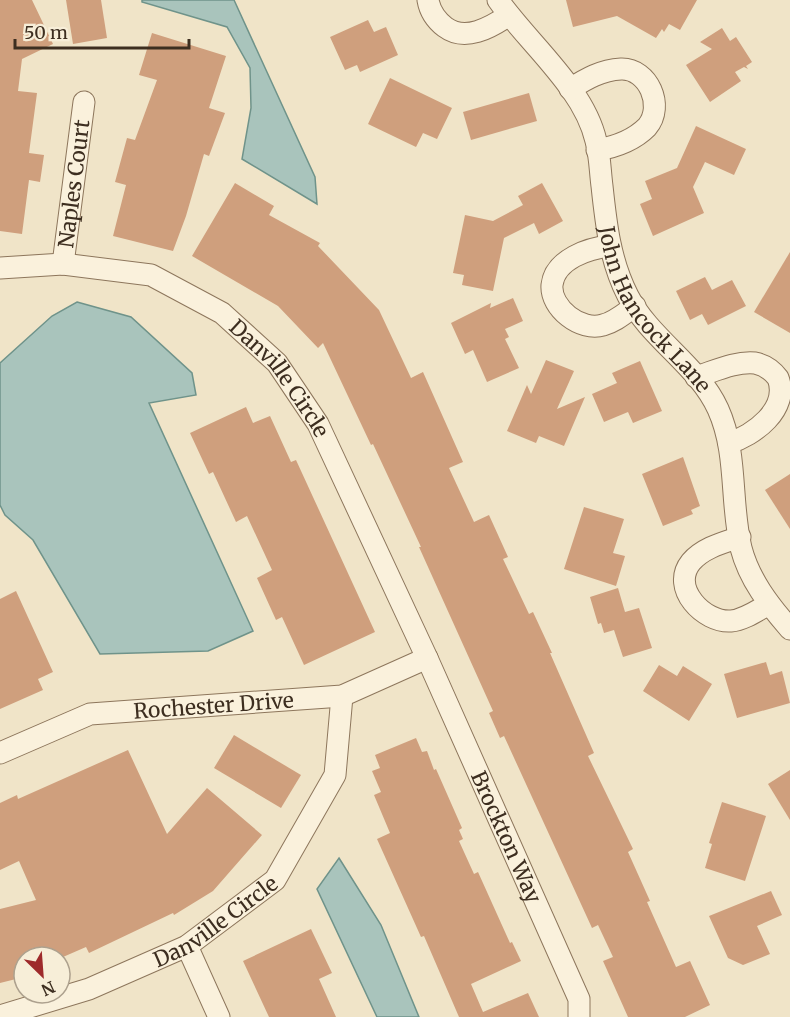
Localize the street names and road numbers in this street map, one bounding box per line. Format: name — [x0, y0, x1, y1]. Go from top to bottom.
street label: Naples Court — [52, 118, 95, 249]
street label: John Hancock Lane — [593, 223, 718, 397]
street label: Danville Circle — [224, 313, 336, 441]
street label: Rochester Drive — [133, 686, 295, 724]
street label: Brockton Way — [466, 767, 548, 908]
street label: Danville Circle — [149, 869, 283, 973]

